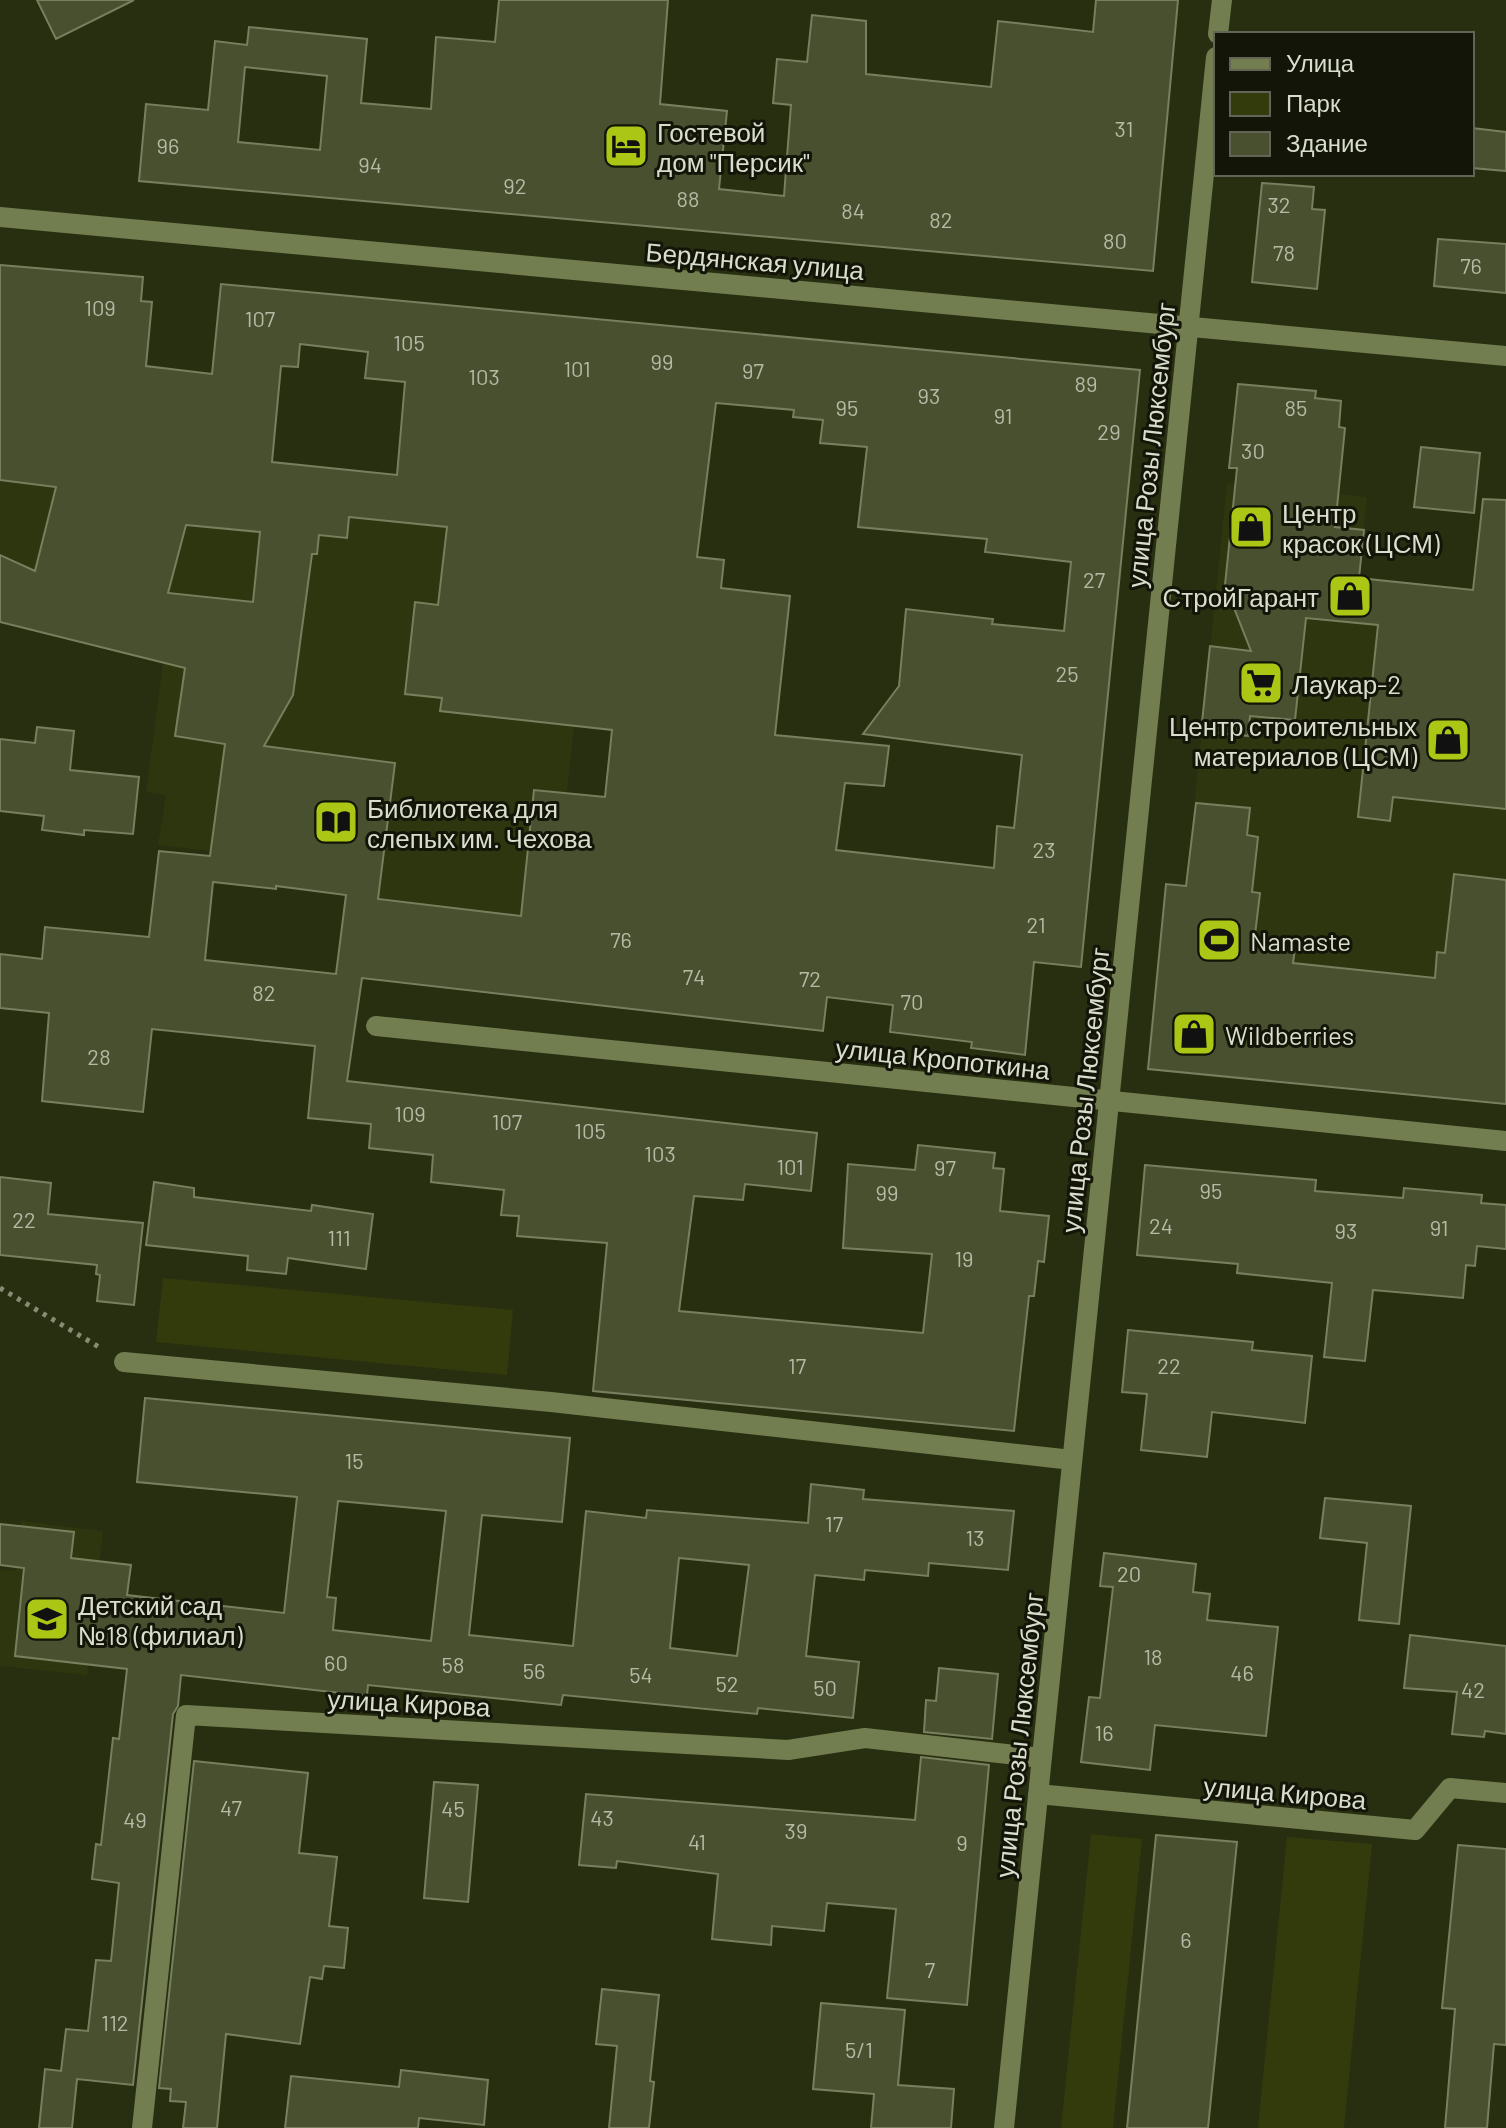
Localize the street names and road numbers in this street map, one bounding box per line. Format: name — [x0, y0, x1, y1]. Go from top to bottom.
street label: Бердянская улица — [644, 235, 866, 285]
street label: улица Розы Люксембург — [1120, 301, 1180, 589]
street label: улица Розы Люксембург — [1054, 946, 1114, 1234]
street label: улица Кропоткина — [834, 1031, 1052, 1085]
street label: улица Розы Люксембург — [988, 1591, 1048, 1879]
street label: улица Кирова — [327, 1682, 492, 1722]
street label: улица Кирова — [1202, 1769, 1368, 1815]

